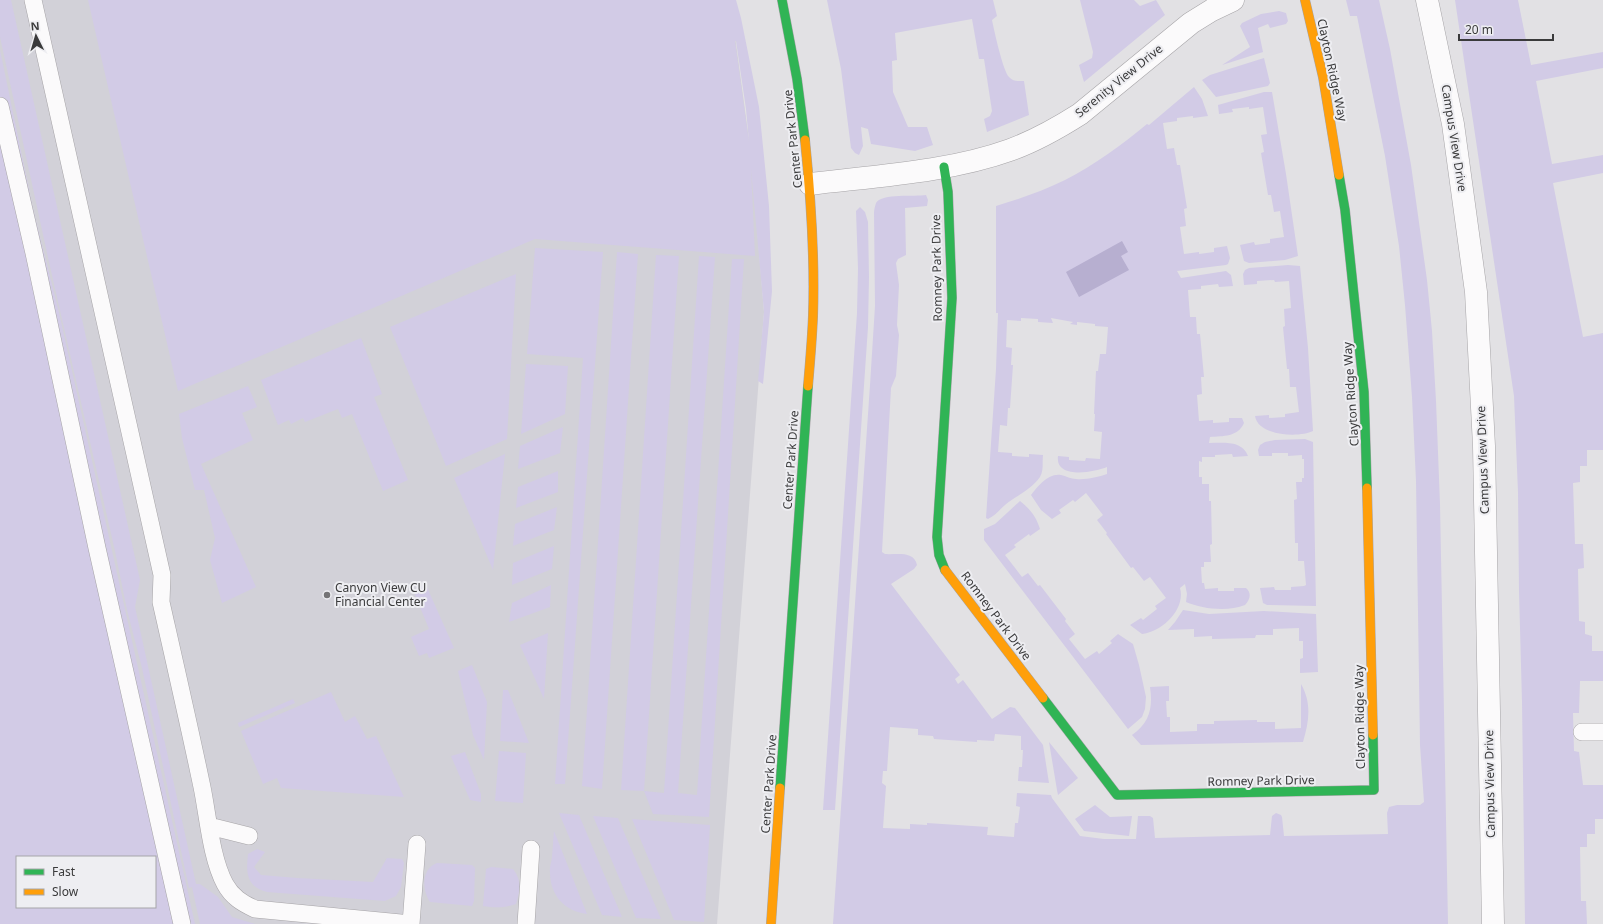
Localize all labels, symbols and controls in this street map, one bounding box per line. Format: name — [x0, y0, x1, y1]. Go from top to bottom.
north arrow — [16, 16, 56, 56]
scale bar — [1459, 16, 1553, 42]
street label: Clayton Ridge Way — [1313, 17, 1352, 124]
text: N — [30, 18, 40, 33]
text: 20 m — [1465, 21, 1493, 38]
street label: Serenity View Drive — [1071, 40, 1166, 121]
street label: Campus View Drive — [1438, 83, 1471, 193]
street label: Center Park Drive — [779, 89, 806, 189]
street label: Romney Park Drive — [927, 214, 946, 322]
street label: Clayton Ridge Way — [1338, 340, 1363, 447]
street label: Campus View Drive — [1472, 405, 1493, 514]
street label: Center Park Drive — [779, 410, 802, 510]
street label: Romney Park Drive — [957, 568, 1036, 664]
place label: Canyon View CU Financial Center — [335, 579, 426, 610]
marker: Canyon View CU Financial Center — [322, 590, 332, 600]
street label: Clayton Ridge Way — [1350, 664, 1369, 769]
street label: Campus View Drive — [1480, 730, 1499, 838]
street label: Center Park Drive — [757, 734, 780, 834]
street label: Romney Park Drive — [1207, 771, 1315, 790]
legend — [16, 856, 156, 908]
text: Fast — [52, 863, 76, 880]
text: Slow — [52, 883, 79, 900]

